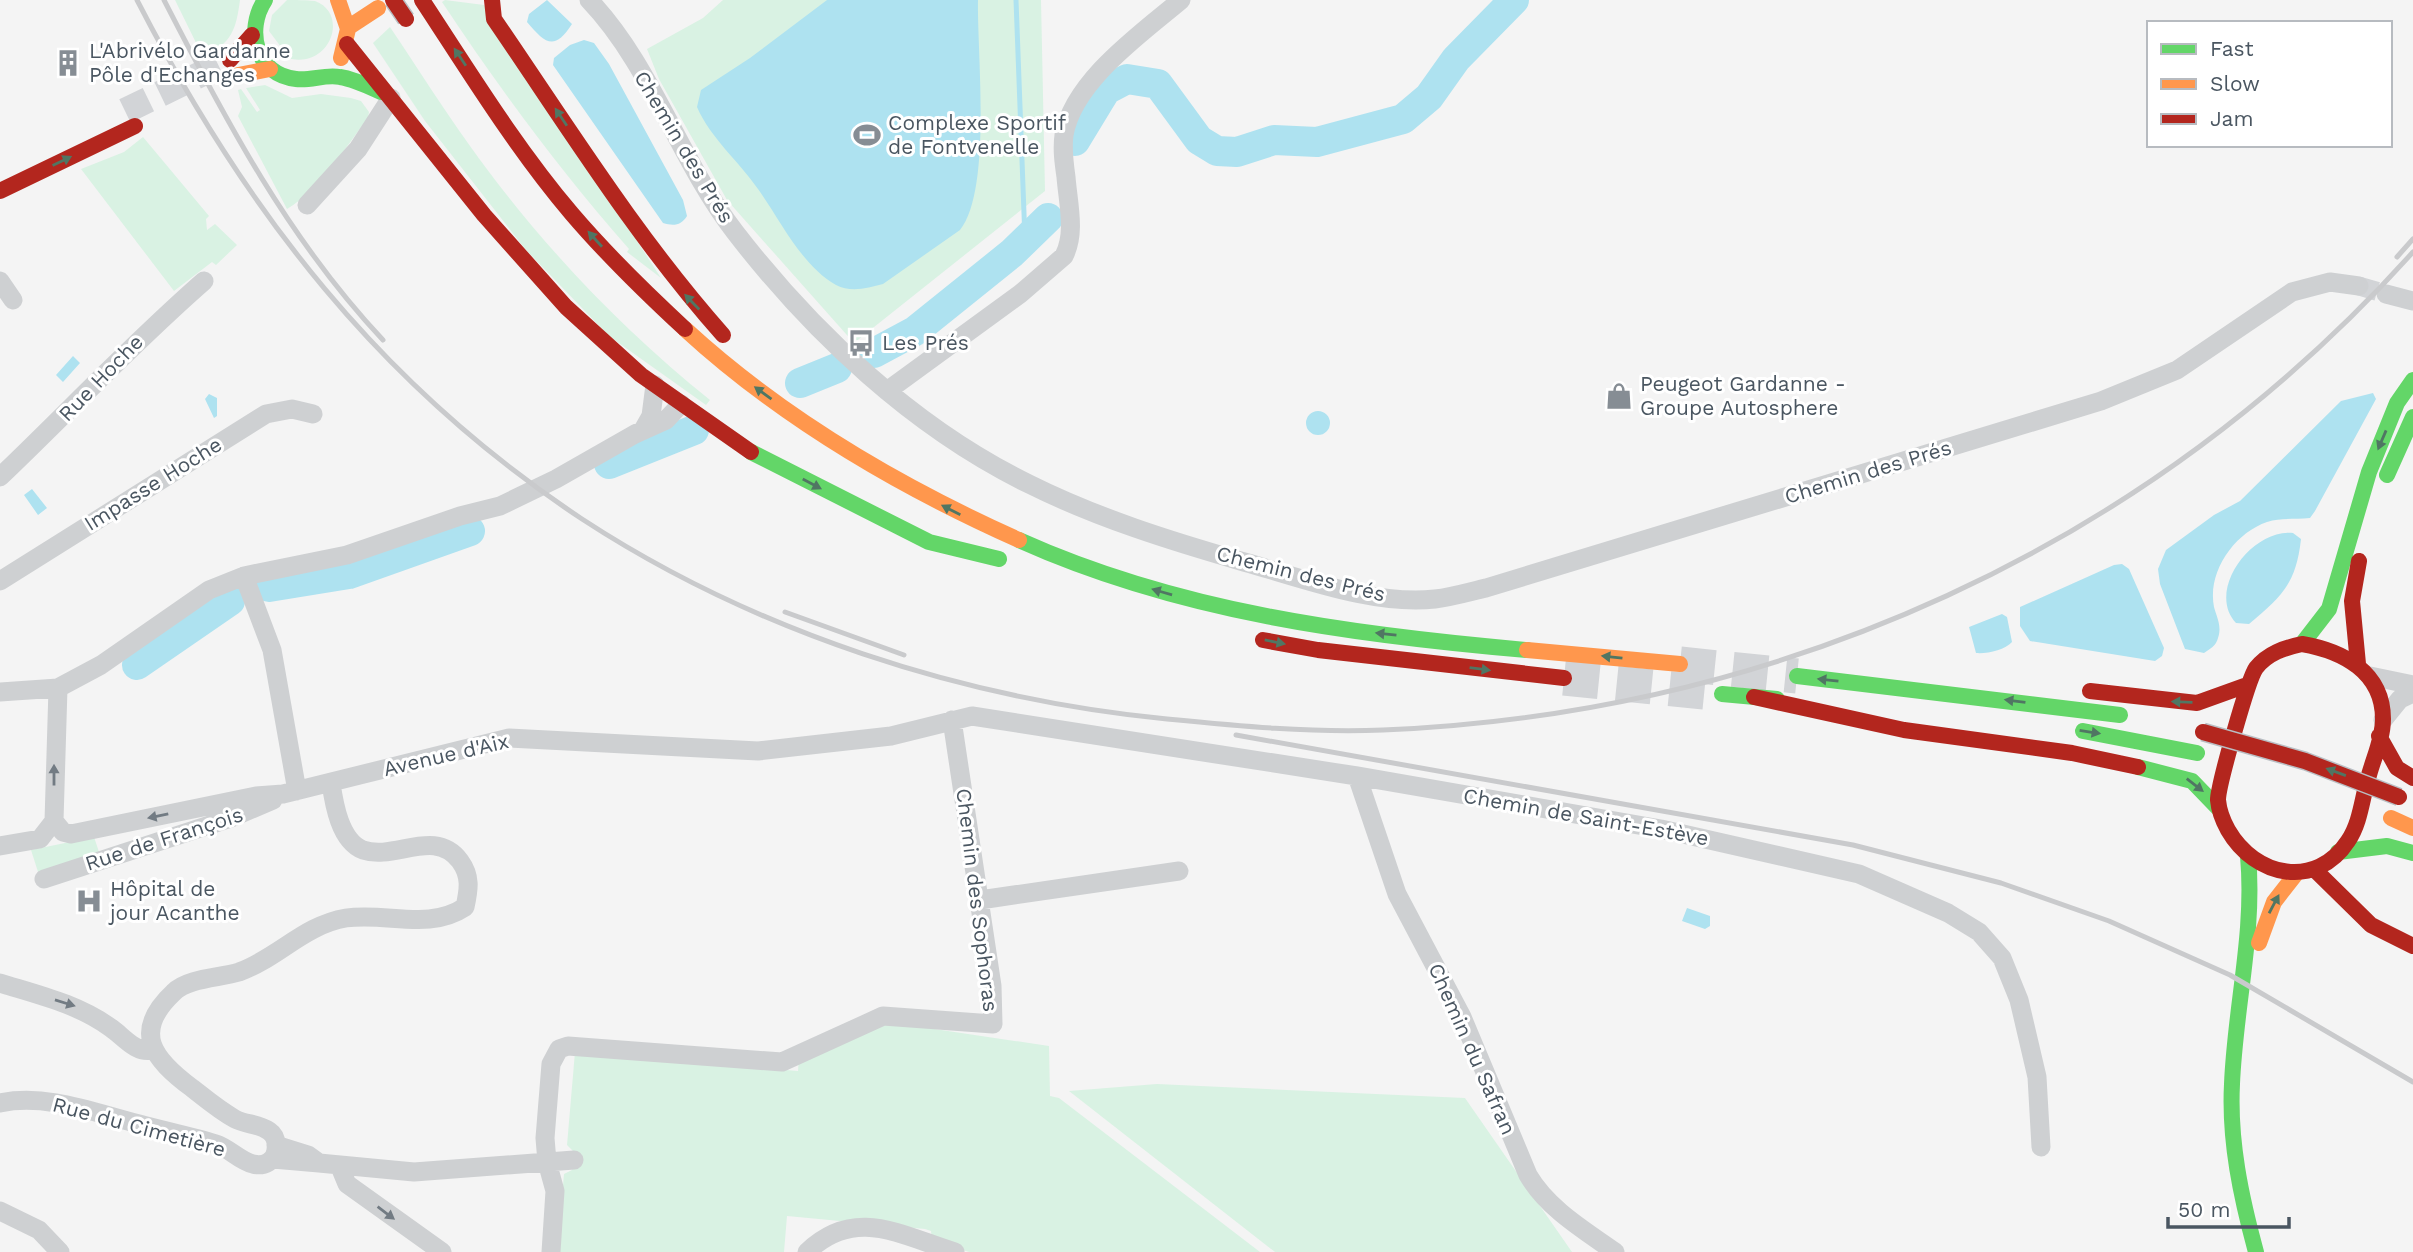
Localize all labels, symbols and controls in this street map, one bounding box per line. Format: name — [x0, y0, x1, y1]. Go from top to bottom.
legend — [2147, 21, 2392, 147]
text: Fast — [2210, 36, 2254, 61]
place label: L'Abrivélo Gardanne Pôle d'Echanges — [89, 38, 291, 87]
one-way arrow — [453, 47, 466, 67]
building icon: L'Abrivélo Gardanne Pôle d'Echanges — [53, 48, 83, 78]
street label: Chemin des Prés — [629, 66, 740, 227]
text: Slow — [2210, 71, 2260, 96]
text: Jam — [2210, 106, 2253, 131]
one-way arrow — [555, 107, 568, 126]
place label: Complexe Sportif de Fontvenelle — [888, 110, 1066, 159]
sports icon: Complexe Sportif de Fontvenelle — [852, 120, 882, 150]
one-way arrow — [51, 155, 72, 166]
one-way arrow — [588, 231, 604, 248]
one-way arrow — [684, 293, 700, 311]
bus stop icon: Les Prés — [846, 328, 876, 358]
street label: Rue Hoche — [53, 329, 148, 426]
place label: Les Prés — [882, 330, 969, 355]
place label: Peugeot Gardanne - Groupe Autosphere — [1640, 371, 1846, 420]
shop icon: Peugeot Gardanne - Groupe Autosphere — [1604, 381, 1634, 411]
one-way arrow — [754, 386, 772, 400]
one-way arrow — [2376, 430, 2388, 450]
street label: Impasse Hoche — [79, 431, 226, 536]
street label: Chemin des Prés — [1781, 434, 1954, 509]
one-way arrow — [802, 478, 822, 490]
one-way arrow — [940, 505, 960, 517]
street label: Chemin des Prés — [1214, 540, 1388, 607]
one-way arrow — [1152, 586, 1173, 596]
one-way arrow — [1375, 628, 1397, 639]
one-way arrow — [1264, 636, 1286, 647]
one-way arrow — [1601, 651, 1623, 662]
one-way arrow — [1469, 663, 1491, 674]
one-way arrow — [1817, 674, 1839, 685]
one-way arrow — [2003, 695, 2025, 706]
one-way arrow — [2171, 697, 2193, 708]
one-way arrow — [2079, 727, 2101, 738]
street label: Avenue d'Aix — [381, 728, 511, 781]
one-way arrow — [49, 763, 60, 785]
one-way arrow — [2325, 766, 2346, 777]
one-way arrow — [2186, 778, 2204, 793]
street label: Chemin de Saint-Estève — [1461, 783, 1711, 850]
street label: Chemin des Sophoras — [951, 787, 1004, 1013]
street label: Rue de François — [82, 801, 246, 876]
one-way arrow — [147, 811, 169, 822]
place label: Hôpital de jour Acanthe — [108, 876, 240, 925]
hospital icon: Hôpital de jour Acanthe — [74, 886, 104, 916]
one-way arrow — [2268, 894, 2280, 913]
street label: Chemin du Safran — [1423, 959, 1522, 1138]
one-way arrow — [55, 999, 76, 1009]
street label: Rue du Cimetière — [50, 1091, 228, 1162]
scale bar — [2168, 1186, 2289, 1230]
text: 50 m — [2178, 1197, 2230, 1222]
one-way arrow — [377, 1206, 395, 1220]

